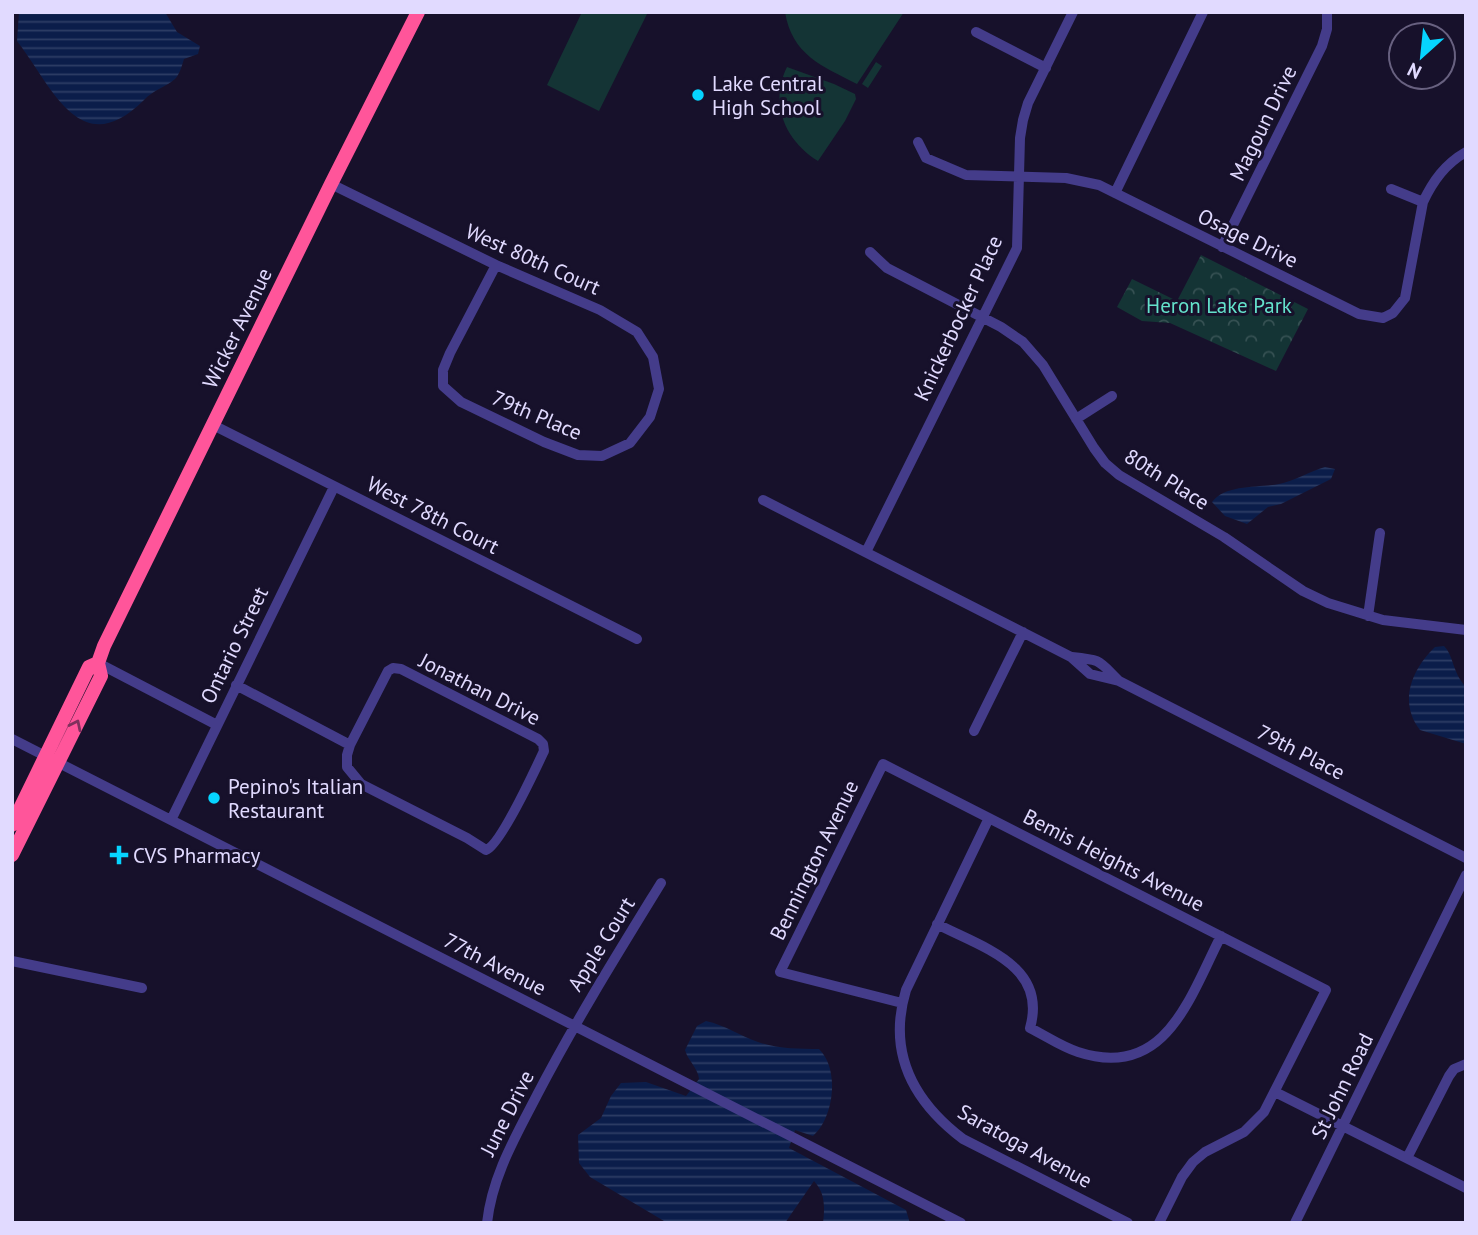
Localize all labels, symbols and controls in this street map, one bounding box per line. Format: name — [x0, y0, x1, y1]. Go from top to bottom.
north arrow — [1387, 21, 1457, 91]
text: N — [1403, 58, 1425, 85]
street label: Magoun Drive — [1223, 61, 1303, 185]
place label: Lake Central High School — [712, 70, 823, 121]
marker: Lake Central High School — [690, 87, 706, 103]
street label: Osage Drive — [1193, 202, 1303, 274]
street label: West 80th Court — [461, 217, 605, 301]
street label: Knickerbocker Place — [908, 231, 1008, 405]
street label: Wicker Avenue — [196, 263, 278, 393]
park label: Heron Lake Park — [1146, 292, 1292, 319]
street label: 79th Place — [488, 384, 586, 446]
street label: 80th Place — [1120, 442, 1214, 516]
street label: West 78th Court — [362, 470, 504, 560]
street label: Ontario Street — [194, 582, 274, 708]
street label: Jonathan Drive — [414, 646, 545, 731]
street label: 79th Place — [1253, 718, 1349, 786]
one-way arrow — [68, 720, 82, 732]
place label: Pepino's Italian Restaurant — [228, 773, 363, 824]
street label: Bennington Avenue — [764, 776, 864, 944]
marker: Pepino's Italian Restaurant — [206, 790, 222, 806]
street label: Bemis Heights Avenue — [1019, 803, 1209, 917]
place label: CVS Pharmacy — [133, 842, 261, 869]
marker: CVS Pharmacy — [111, 847, 127, 863]
street label: Apple Court — [561, 892, 641, 996]
street label: 77th Avenue — [439, 927, 551, 1001]
street label: St John Road — [1305, 1029, 1379, 1143]
street label: June Drive — [474, 1066, 540, 1161]
street label: Saratoga Avenue — [953, 1098, 1097, 1194]

